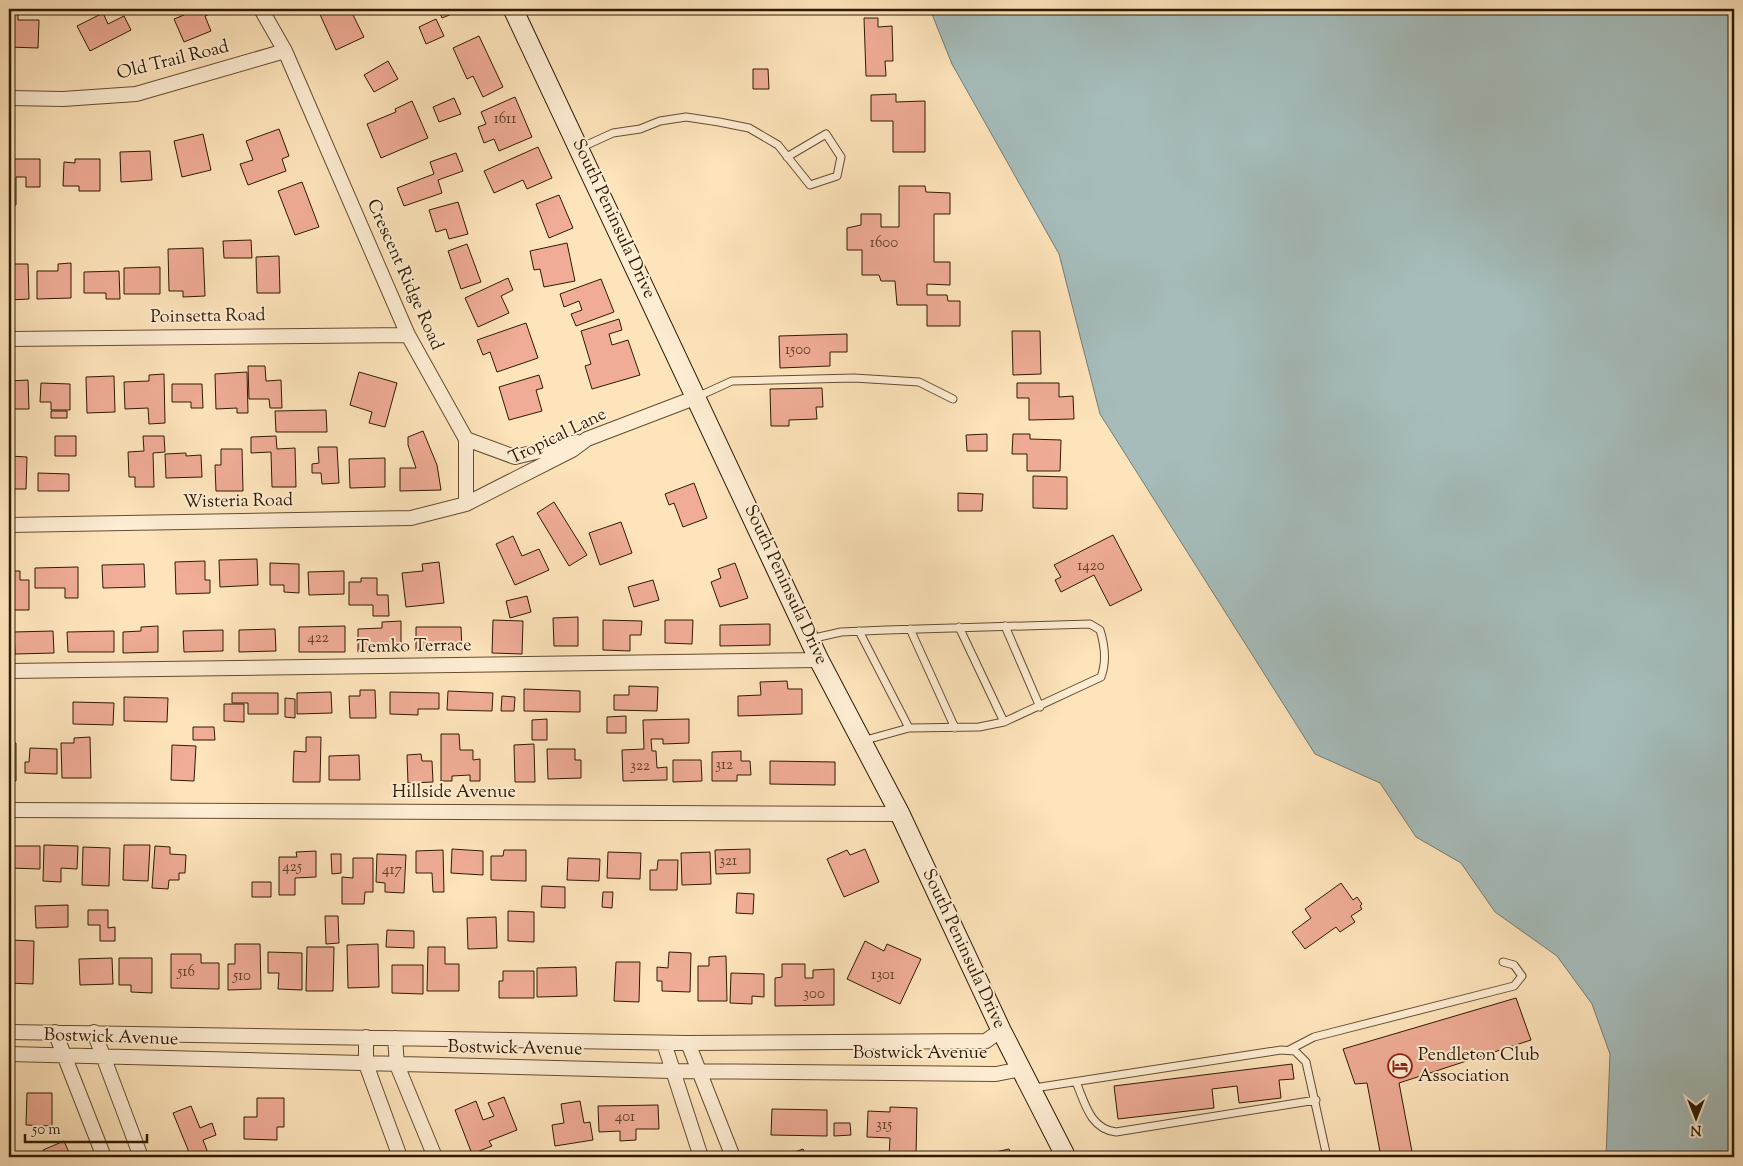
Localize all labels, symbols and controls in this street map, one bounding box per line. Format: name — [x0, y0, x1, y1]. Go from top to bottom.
street label: Old Trail Road — [114, 35, 232, 87]
house number: 1611 — [494, 109, 516, 130]
street label: South Peninsula Drive — [565, 135, 661, 303]
street label: Crescent Ridge Road — [359, 195, 449, 355]
house number: 1600 — [870, 233, 898, 254]
street label: Poinsetta Road — [150, 303, 266, 331]
house number: 1500 — [785, 340, 811, 361]
street label: Tropical Lane — [505, 402, 611, 472]
street label: Wisteria Road — [183, 488, 293, 516]
street label: South Peninsula Drive — [737, 501, 833, 669]
house number: 1420 — [1077, 556, 1105, 577]
house number: 422 — [307, 628, 329, 649]
street label: Temko Terrace — [356, 633, 472, 661]
house number: 312 — [715, 755, 733, 776]
house number: 322 — [630, 756, 650, 777]
street label: Hillside Avenue — [392, 780, 516, 806]
house number: 321 — [719, 851, 737, 872]
house number: 425 — [282, 857, 302, 878]
house number: 417 — [382, 860, 403, 881]
street label: South Peninsula Drive — [915, 865, 1011, 1033]
house number: 516 — [176, 962, 195, 983]
house number: 1301 — [871, 965, 895, 986]
house number: 510 — [232, 966, 251, 987]
house number: 300 — [803, 984, 825, 1005]
street label: Bostwick Avenue — [43, 1023, 179, 1053]
street label: Bostwick Avenue — [447, 1035, 583, 1063]
street label: Bostwick Avenue — [853, 1041, 987, 1067]
place label: Pendleton Club Association — [1418, 1043, 1540, 1090]
hotel icon: Pendleton Club Association — [1387, 1053, 1413, 1079]
north arrow — [1670, 1094, 1720, 1144]
house number: 401 — [615, 1107, 635, 1128]
scale bar — [25, 1111, 148, 1143]
house number: 315 — [876, 1115, 892, 1136]
text: N — [1690, 1119, 1702, 1139]
text: 50 m — [31, 1120, 61, 1141]

